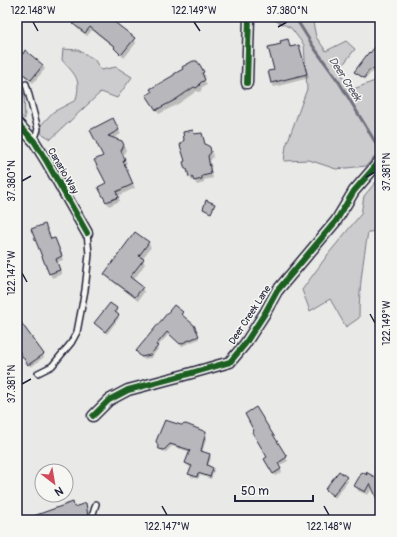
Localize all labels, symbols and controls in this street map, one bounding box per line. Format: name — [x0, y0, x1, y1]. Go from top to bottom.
text: 122.148°W — [11, 5, 56, 17]
text: 122.149°W — [171, 5, 217, 17]
text: 37.380°N — [266, 5, 308, 17]
water label: Deer Creek — [326, 54, 365, 105]
street label: Canario Way — [45, 146, 81, 197]
text: 37.381°N — [381, 152, 393, 191]
text: 37.380°N — [6, 160, 18, 202]
text: 122.147°W — [6, 250, 18, 296]
street label: Deer Creek Lane — [226, 283, 274, 347]
text: 122.149°W — [381, 300, 393, 346]
text: 37.381°N — [6, 364, 18, 403]
north arrow — [34, 463, 74, 503]
scale bar — [235, 477, 313, 503]
text: N — [52, 484, 65, 499]
text: 50 m — [241, 484, 269, 499]
text: 122.147°W — [144, 521, 190, 533]
text: 122.148°W — [307, 521, 352, 533]

